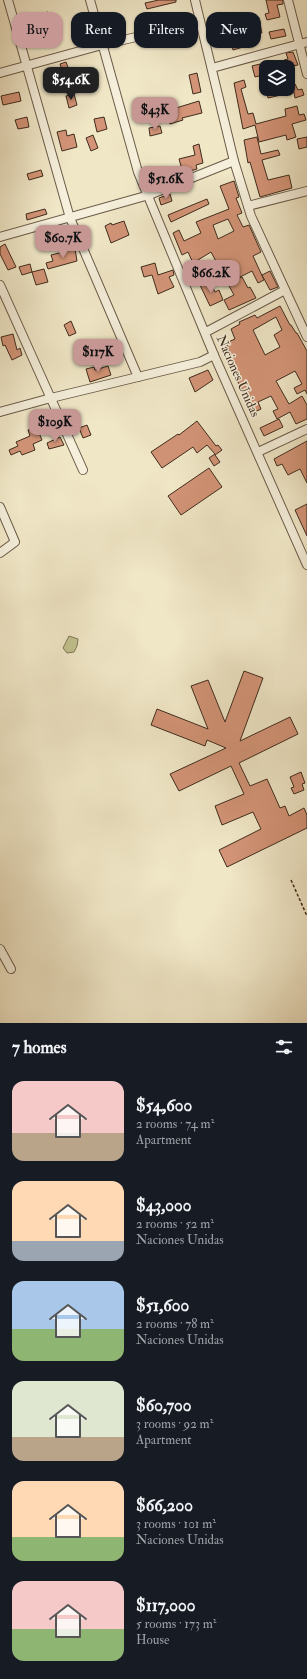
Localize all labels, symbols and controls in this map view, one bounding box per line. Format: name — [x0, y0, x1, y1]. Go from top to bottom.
chip: Buy — [12, 12, 63, 48]
chip: Rent — [71, 12, 126, 48]
chip: Filters — [134, 12, 198, 48]
chip: New — [206, 12, 261, 48]
map controls — [259, 60, 295, 96]
button: layers — [259, 60, 295, 96]
pin: $54.6K — [38, 67, 104, 101]
text: $54.6K — [52, 72, 90, 88]
pin: $43K — [131, 97, 179, 131]
text: $43K — [141, 102, 169, 118]
pin: $51.6K — [133, 166, 199, 200]
text: $51.6K — [148, 171, 184, 187]
pin: $60.7K — [30, 225, 96, 259]
text: $60.7K — [44, 230, 82, 246]
pin: $66.2K — [178, 260, 244, 294]
text: $66.2K — [192, 265, 230, 281]
street label: Naciones Unidas — [213, 333, 263, 420]
pin: $117K — [70, 339, 126, 373]
text: $117K — [82, 344, 114, 360]
pin: $109K — [27, 409, 83, 443]
text: $109K — [38, 414, 72, 430]
icon: filters — [273, 1036, 295, 1058]
text: 7 homes — [12, 1037, 67, 1058]
text: $54,600 — [136, 1095, 192, 1116]
icon: home — [44, 1097, 92, 1145]
text: 2 rooms · 74 m² — [136, 1116, 214, 1132]
text: Apartment — [136, 1132, 192, 1148]
text: $43,000 — [136, 1195, 192, 1216]
icon: home — [44, 1197, 92, 1245]
text: 2 rooms · 52 m² — [136, 1216, 214, 1232]
text: Naciones Unidas — [136, 1232, 224, 1248]
text: $51,600 — [136, 1295, 189, 1316]
icon: home — [44, 1297, 92, 1345]
text: 2 rooms · 78 m² — [136, 1316, 214, 1332]
text: Naciones Unidas — [136, 1332, 224, 1348]
text: $60,700 — [136, 1395, 191, 1416]
icon: home — [44, 1397, 92, 1445]
text: 3 rooms · 92 m² — [136, 1416, 213, 1432]
text: Apartment — [136, 1432, 192, 1448]
text: $66,200 — [136, 1495, 193, 1516]
icon: home — [44, 1497, 92, 1545]
text: 3 rooms · 101 m² — [136, 1516, 216, 1532]
text: Naciones Unidas — [136, 1532, 224, 1548]
text: $117,000 — [136, 1595, 195, 1616]
icon: home — [44, 1597, 92, 1645]
text: 5 rooms · 173 m² — [136, 1616, 216, 1632]
text: House — [136, 1632, 169, 1648]

